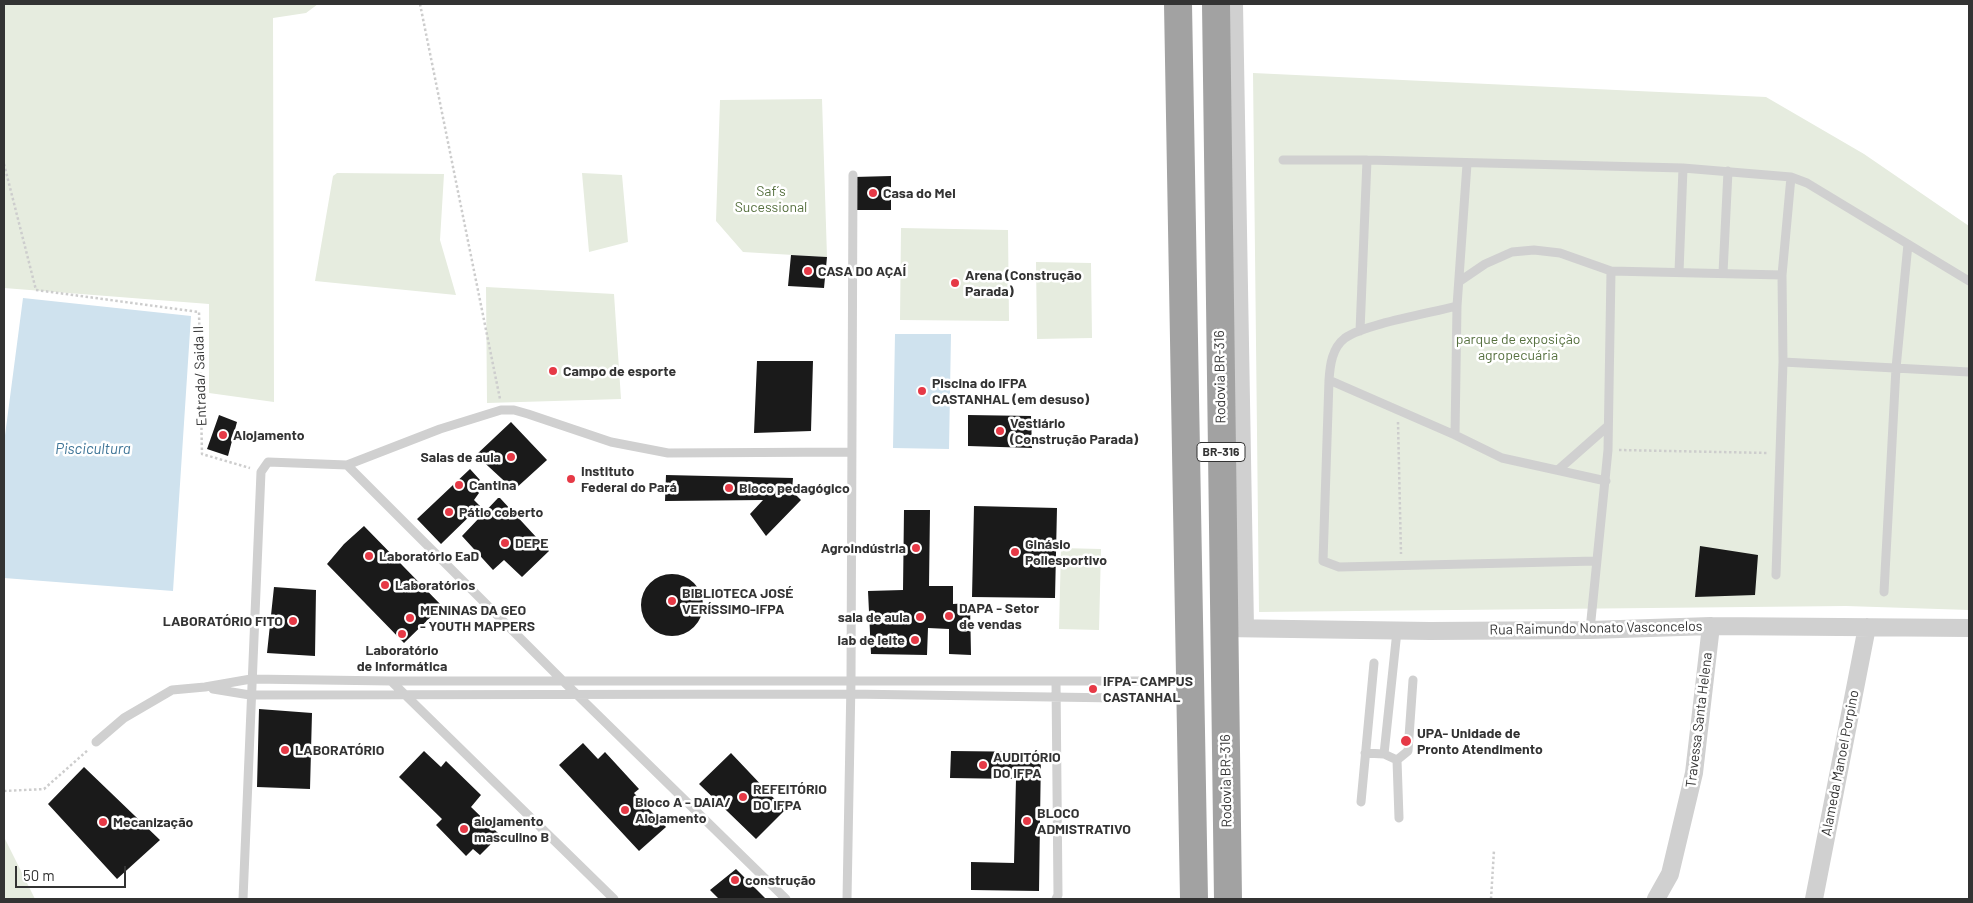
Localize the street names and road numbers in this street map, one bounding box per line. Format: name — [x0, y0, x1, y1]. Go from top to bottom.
street label: Entrada/ Saida II — [190, 326, 210, 426]
street label: Rodovia BR-316 — [1211, 330, 1229, 424]
road number: BR-316 — [1197, 442, 1245, 462]
street label: Rua Raimundo Nonato Vasconcelos — [1489, 618, 1703, 638]
street label: Travessa Santa Helena — [1682, 651, 1716, 789]
street label: Alameda Manoel Porpino — [1818, 689, 1862, 837]
street label: Rodovia BR-316 — [1217, 734, 1235, 828]

